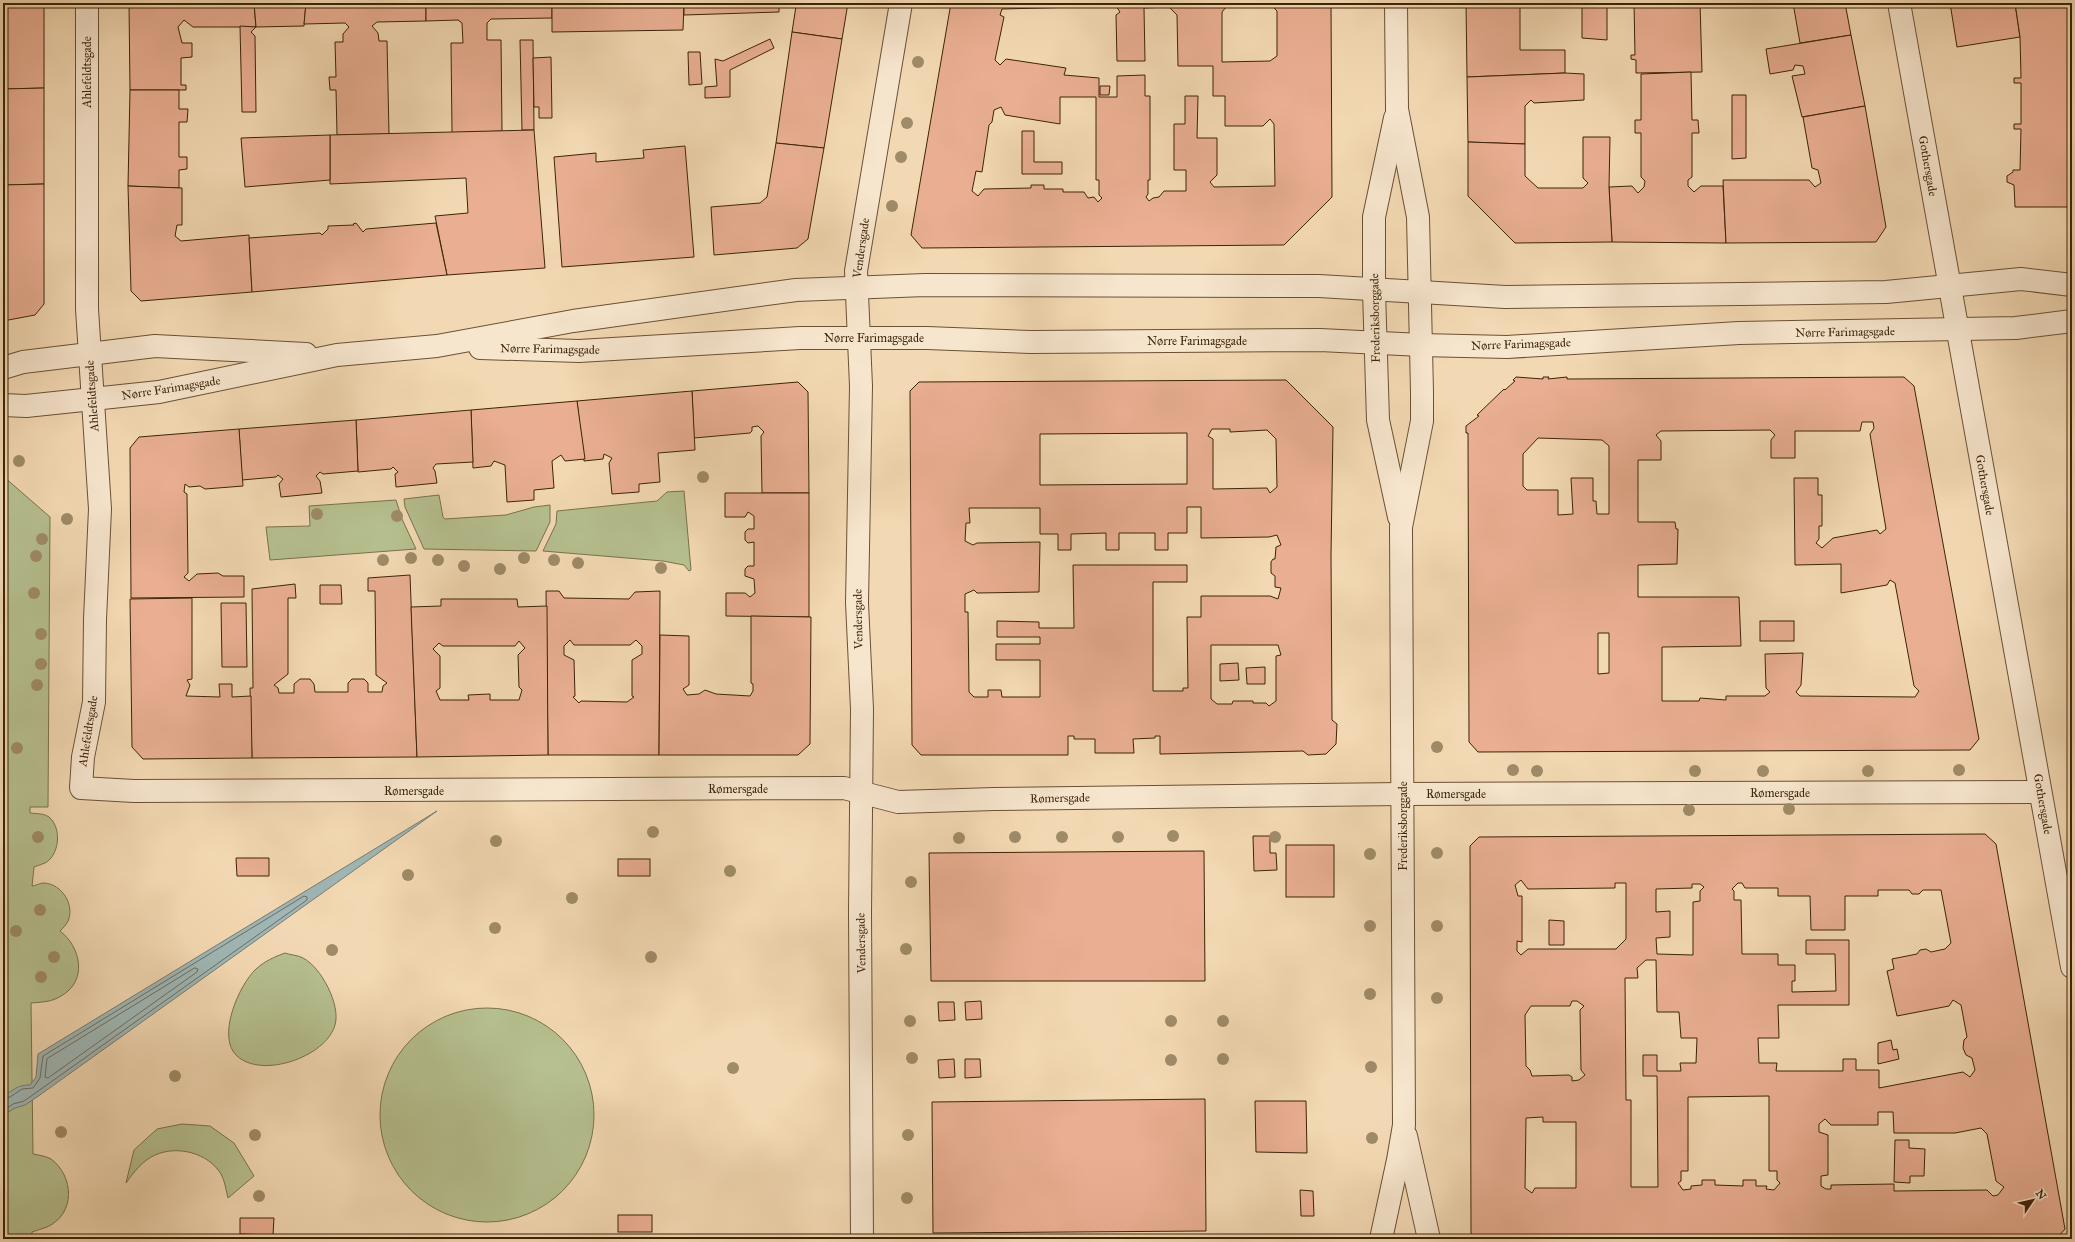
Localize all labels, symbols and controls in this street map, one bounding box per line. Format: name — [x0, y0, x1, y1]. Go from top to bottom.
street label: Ahlefeldtsgade — [80, 36, 95, 109]
street label: Gothersgade — [1915, 135, 1940, 198]
street label: Vendersgade — [850, 217, 873, 280]
street label: Frederiksborggade — [1367, 273, 1384, 363]
street label: Nørre Farimagsgade — [1795, 324, 1895, 341]
street label: Nørre Farimagsgade — [824, 331, 924, 346]
street label: Nørre Farimagsgade — [1147, 334, 1247, 349]
street label: Nørre Farimagsgade — [1471, 335, 1571, 354]
street label: Nørre Farimagsgade — [500, 341, 600, 358]
street label: Ahlefeldtsgade — [83, 360, 103, 433]
street label: Nørre Farimagsgade — [121, 373, 222, 404]
street label: Gothersgade — [1972, 454, 1997, 517]
street label: Vendersgade — [850, 589, 867, 650]
street label: Ahlefeldtsgade — [75, 695, 101, 769]
street label: Gothersgade — [2030, 773, 2055, 836]
street label: Frederiksborggade — [1396, 781, 1411, 871]
street label: Rømersgade — [708, 782, 768, 797]
street label: Rømersgade — [384, 784, 444, 799]
street label: Rømersgade — [1750, 786, 1810, 801]
street label: Rømersgade — [1426, 787, 1486, 802]
street label: Rømersgade — [1030, 790, 1090, 807]
street label: Vendersgade — [853, 913, 870, 974]
north arrow — [2013, 1180, 2053, 1220]
text: N — [2033, 1187, 2049, 1203]

